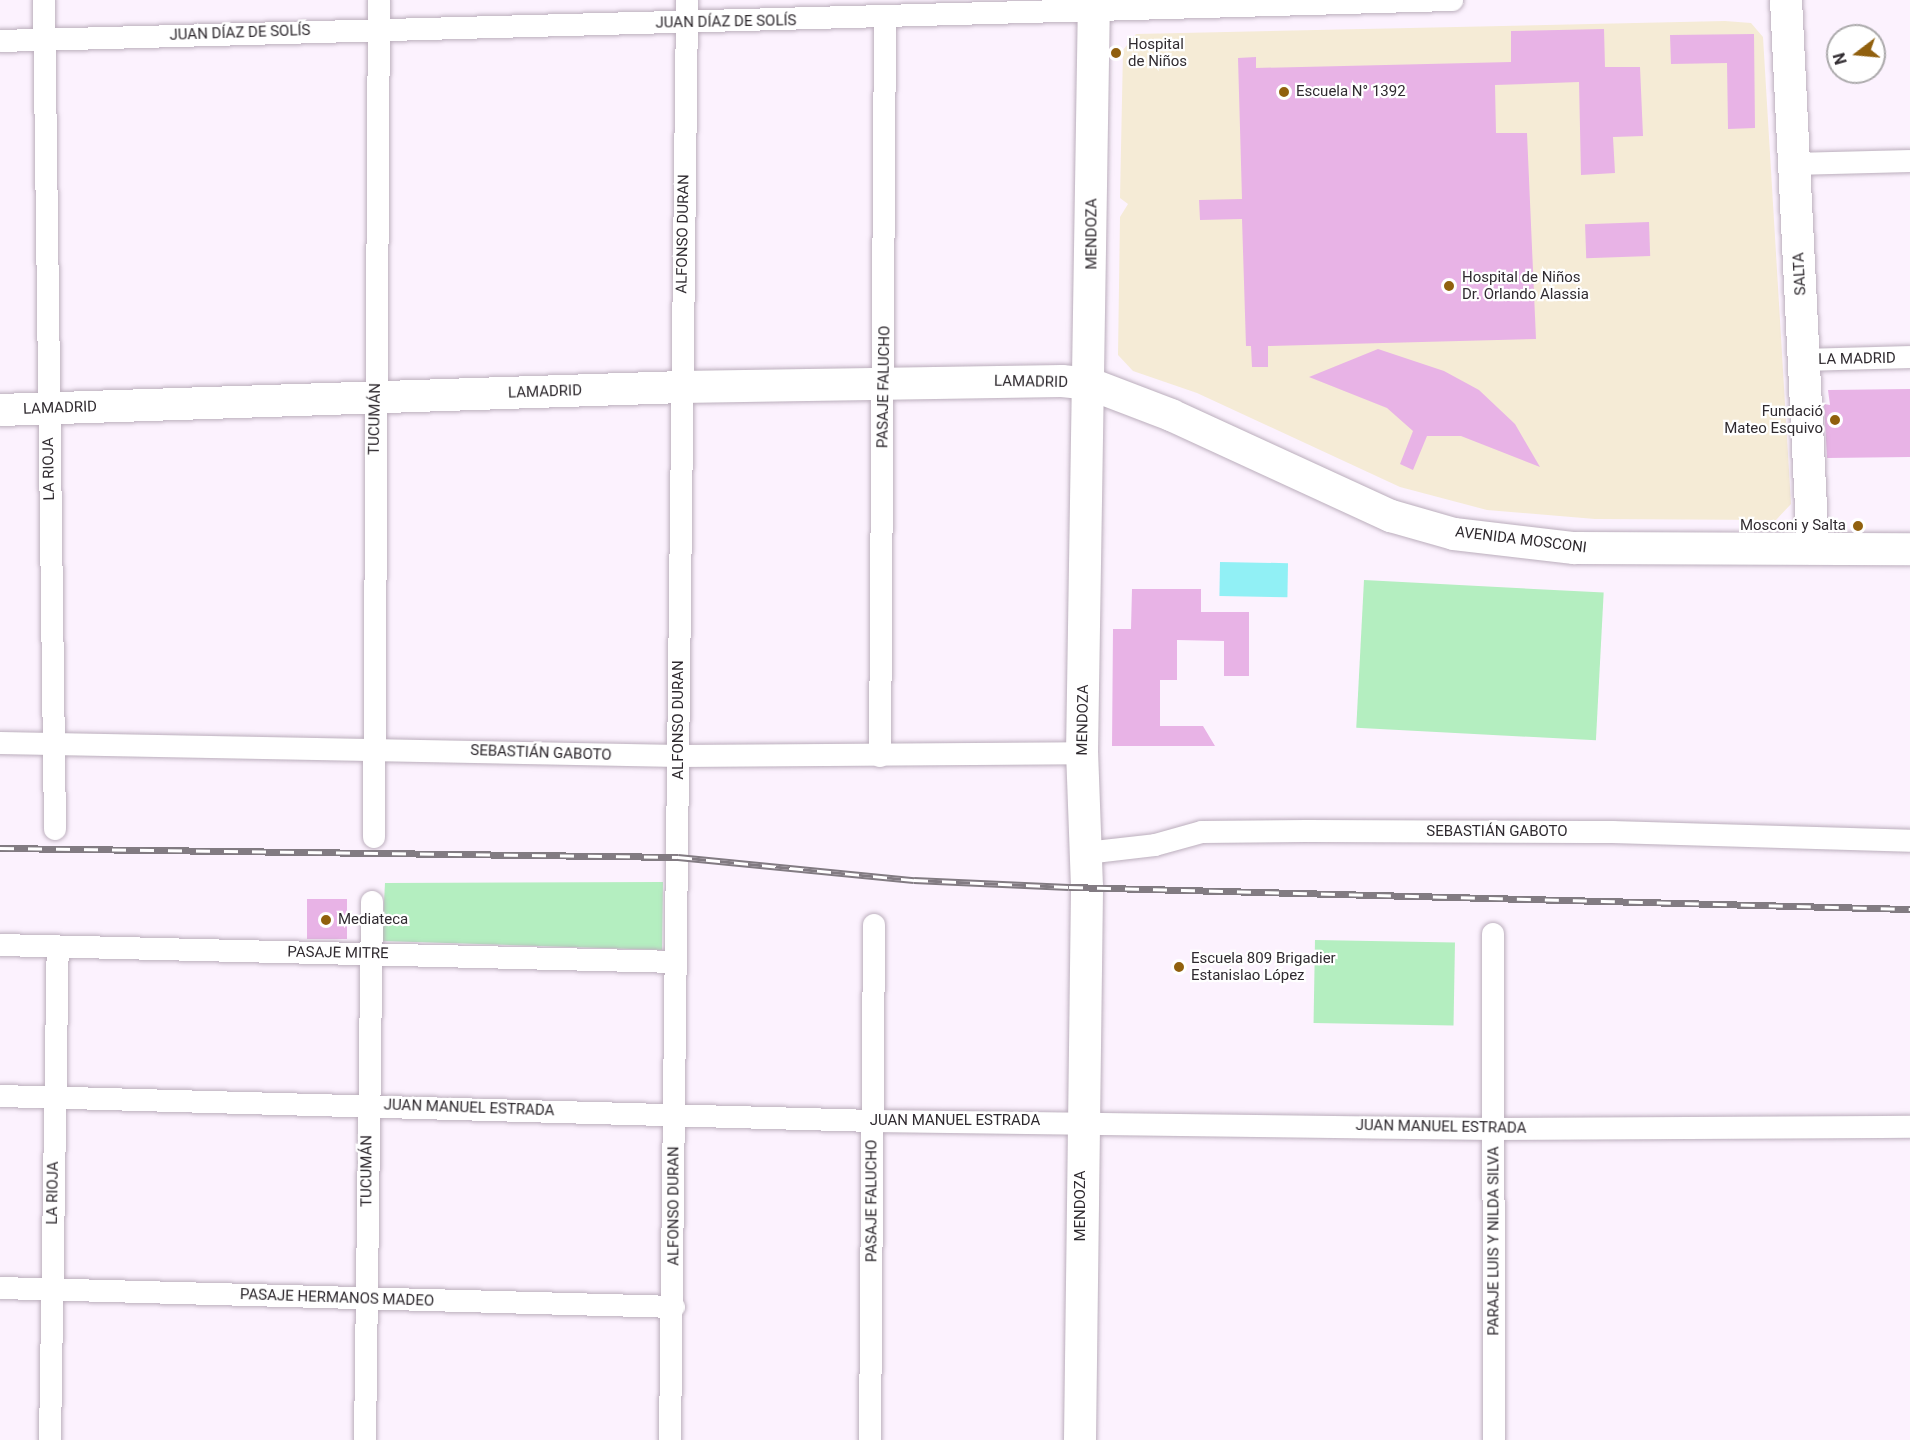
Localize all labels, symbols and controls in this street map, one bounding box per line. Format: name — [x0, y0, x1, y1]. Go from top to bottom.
street label: JUAN DÍAZ DE SOLÍS — [655, 12, 797, 32]
street label: JUAN DÍAZ DE SOLÍS — [169, 22, 311, 44]
north arrow — [1826, 24, 1886, 84]
place label: Hospital de Niños — [1128, 35, 1187, 70]
marker: Hospital de Niños — [1109, 46, 1123, 60]
text: N — [1829, 51, 1851, 67]
place label: Escuela N° 1392 — [1296, 83, 1406, 101]
marker: Escuela N° 1392 — [1277, 85, 1291, 99]
street label: ALFONSO DURAN — [673, 174, 693, 294]
street label: MENDOZA — [1083, 198, 1101, 270]
street label: SALTA — [1790, 252, 1810, 296]
place label: Hospital de Niños Dr. Orlando Alassia — [1462, 268, 1589, 303]
marker: Hospital de Niños Dr. Orlando Alassia — [1440, 277, 1458, 295]
street label: PASAJE FALUCHO — [874, 326, 894, 448]
street label: LA MADRID — [1818, 349, 1896, 369]
street label: LAMADRID — [994, 372, 1068, 392]
street label: LAMADRID — [508, 382, 582, 402]
street label: TUCUMÁN — [365, 383, 385, 455]
street label: LAMADRID — [23, 398, 97, 418]
place label: Fundació Mateo Esquivo — [1724, 402, 1823, 437]
marker: Fundació Mateo Esquivo — [1828, 413, 1842, 427]
street label: LA RIOJA — [39, 437, 59, 501]
place label: Mosconi y Salta — [1740, 517, 1846, 535]
marker: Mosconi y Salta — [1851, 519, 1865, 533]
street label: AVENIDA MOSCONI — [1454, 523, 1588, 557]
street label: ALFONSO DURAN — [670, 660, 688, 780]
street label: MENDOZA — [1073, 684, 1093, 756]
street label: SEBASTIÁN GABOTO — [470, 742, 612, 764]
street label: SEBASTIÁN GABOTO — [1426, 823, 1568, 841]
place label: Mediateca — [338, 911, 408, 929]
marker: Mediateca — [319, 913, 333, 927]
street label: PASAJE MITRE — [287, 943, 389, 963]
place label: Escuela 809 Brigadier Estanislao López — [1191, 949, 1336, 984]
marker: Escuela 809 Brigadier Estanislao López — [1172, 960, 1186, 974]
street label: JUAN MANUEL ESTRADA — [383, 1096, 555, 1120]
street label: JUAN MANUEL ESTRADA — [870, 1112, 1040, 1130]
street label: JUAN MANUEL ESTRADA — [1356, 1117, 1526, 1137]
street label: TUCUMÁN — [358, 1135, 376, 1207]
street label: PASAJE FALUCHO — [863, 1140, 881, 1262]
street label: ALFONSO DURAN — [665, 1146, 683, 1266]
street label: PARAJE LUIS Y NILDA SILVA — [1485, 1146, 1503, 1336]
street label: LA RIOJA — [43, 1161, 63, 1225]
street label: MENDOZA — [1072, 1170, 1090, 1242]
street label: PASAJE HERMANOS MADEO — [240, 1286, 434, 1310]

